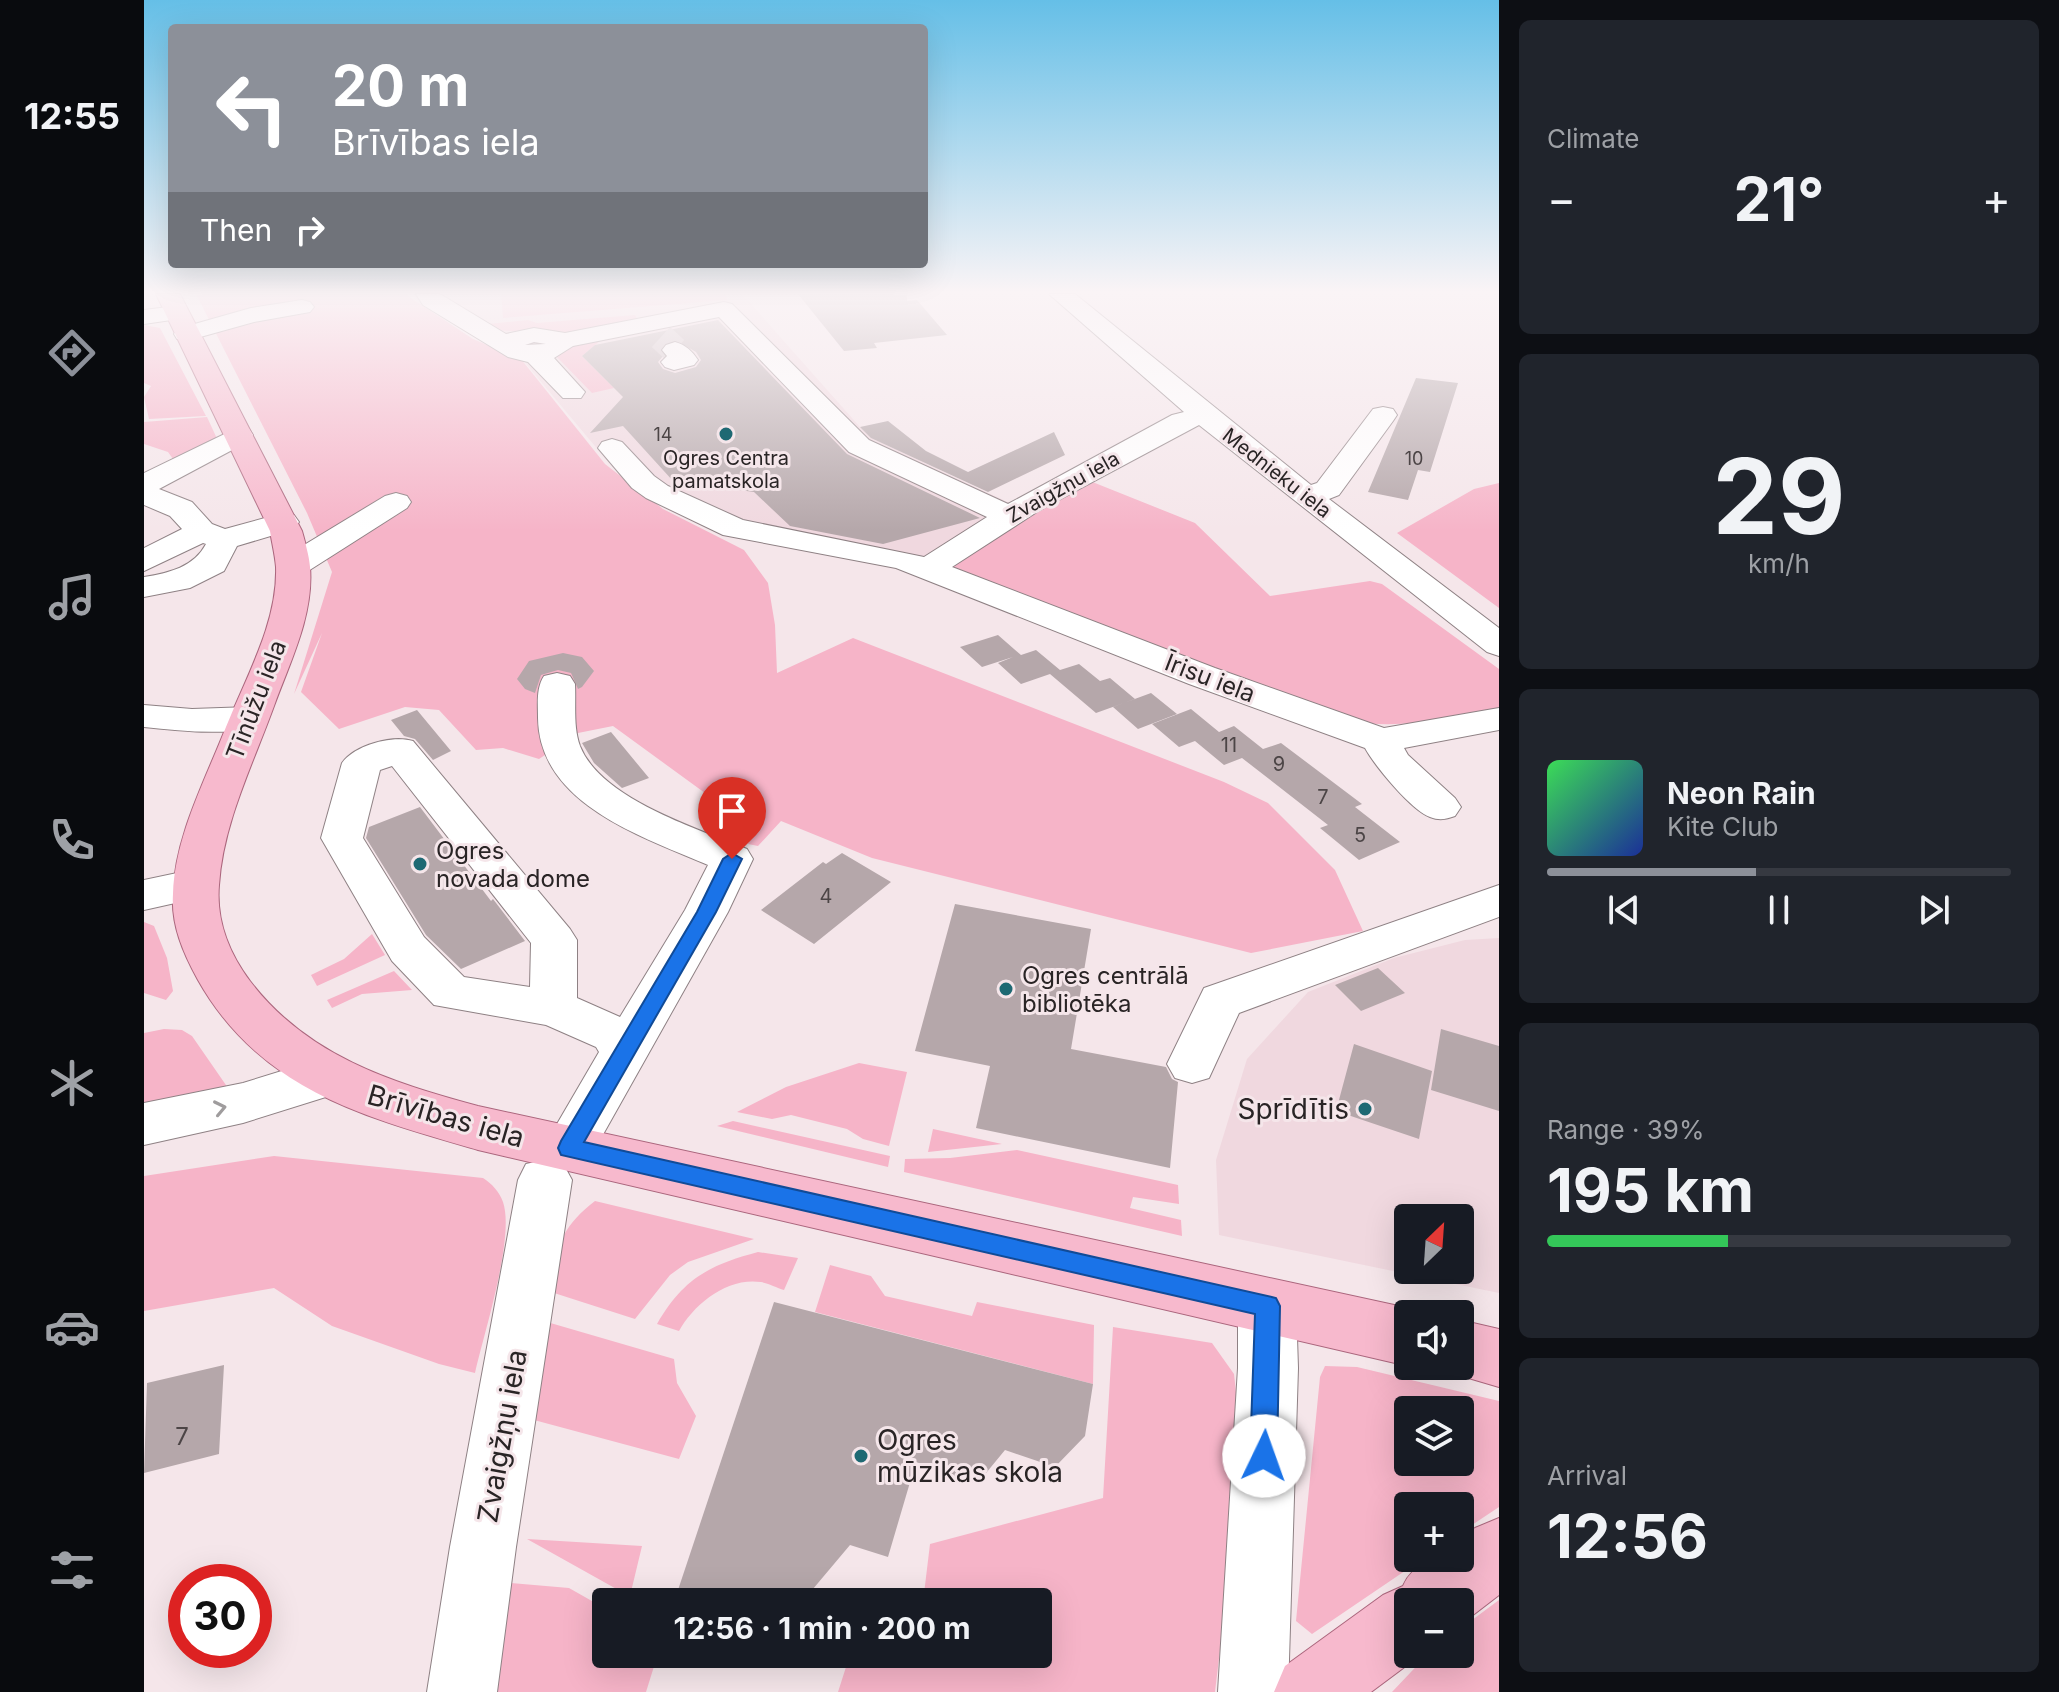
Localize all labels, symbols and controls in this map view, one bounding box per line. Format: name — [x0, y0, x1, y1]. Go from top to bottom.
text: 20 m — [332, 52, 469, 120]
icon: left — [200, 56, 304, 160]
text: 12:55 — [24, 94, 120, 138]
text: Brīvības iela — [332, 120, 540, 164]
text: Climate — [1547, 123, 1639, 154]
text: 21° — [1733, 163, 1825, 235]
text: − — [1547, 172, 1576, 226]
text: + — [1982, 172, 2011, 226]
icon: right — [288, 208, 332, 252]
text: Then — [200, 212, 272, 248]
icon: directions — [44, 325, 100, 381]
street label: Mednieku iela — [1218, 423, 1336, 523]
house number: 14 — [654, 424, 672, 445]
marker: Ogres Centra pamatskola — [717, 425, 735, 443]
text: 29 — [1712, 433, 1846, 559]
place label: Ogres Centra pamatskola — [663, 446, 789, 493]
street label: Zvaigžņu iela — [1003, 446, 1123, 528]
house number: 10 — [1405, 448, 1423, 469]
text: km/h — [1748, 548, 1810, 579]
icon: music — [44, 569, 100, 625]
street label: Tīnūžu iela — [220, 636, 292, 764]
street label: Īrisu iela — [1160, 647, 1259, 708]
house number: 11 — [1221, 733, 1237, 757]
house number: 9 — [1273, 752, 1285, 776]
text: Neon Rain — [1667, 775, 1816, 811]
pin — [698, 777, 766, 859]
house number: 7 — [1317, 785, 1329, 809]
icon: arrive — [710, 789, 754, 833]
text: Kite Club — [1667, 811, 1778, 842]
icon: phone — [44, 812, 100, 868]
house number: 5 — [1354, 823, 1366, 847]
place label: Ogres novada dome — [436, 836, 590, 893]
marker: Ogres novada dome — [411, 855, 429, 873]
house number: 4 — [820, 884, 832, 908]
icon: previous — [1602, 888, 1646, 932]
icon: pause — [1757, 888, 1801, 932]
icon: next — [1912, 888, 1956, 932]
place label: Ogres centrālā bibliotēka — [1022, 961, 1189, 1018]
marker: Ogres centrālā bibliotēka — [997, 980, 1015, 998]
icon: climate — [44, 1055, 100, 1111]
street label: Brīvības iela — [364, 1077, 528, 1155]
place label: Sprīdītis — [1237, 1092, 1349, 1126]
one-way arrow — [213, 1100, 227, 1117]
marker: Sprīdītis — [1356, 1100, 1374, 1118]
text: Range · 39% — [1547, 1114, 1705, 1145]
text: 195 km — [1547, 1154, 1754, 1226]
north arrow — [1394, 1204, 1474, 1284]
map controls — [1394, 1204, 1474, 1668]
icon: car — [44, 1299, 100, 1355]
button: sound — [1394, 1300, 1474, 1380]
street label: Zvaigžņu iela — [470, 1347, 534, 1525]
button: layers — [1394, 1396, 1474, 1476]
position arrow — [1222, 1414, 1306, 1498]
house number: 7 — [175, 1422, 189, 1451]
place label: Ogres mūzikas skola — [877, 1423, 1063, 1489]
marker: Ogres mūzikas skola — [852, 1447, 870, 1465]
text: Arrival — [1547, 1460, 1627, 1491]
button: + — [1394, 1492, 1474, 1572]
text: 12:56 — [1547, 1500, 1708, 1572]
icon: filters — [44, 1542, 100, 1598]
speed limit sign: 30 — [168, 1564, 272, 1668]
button: − — [1394, 1588, 1474, 1668]
text: 12:56 · 1 min · 200 m — [673, 1610, 971, 1646]

